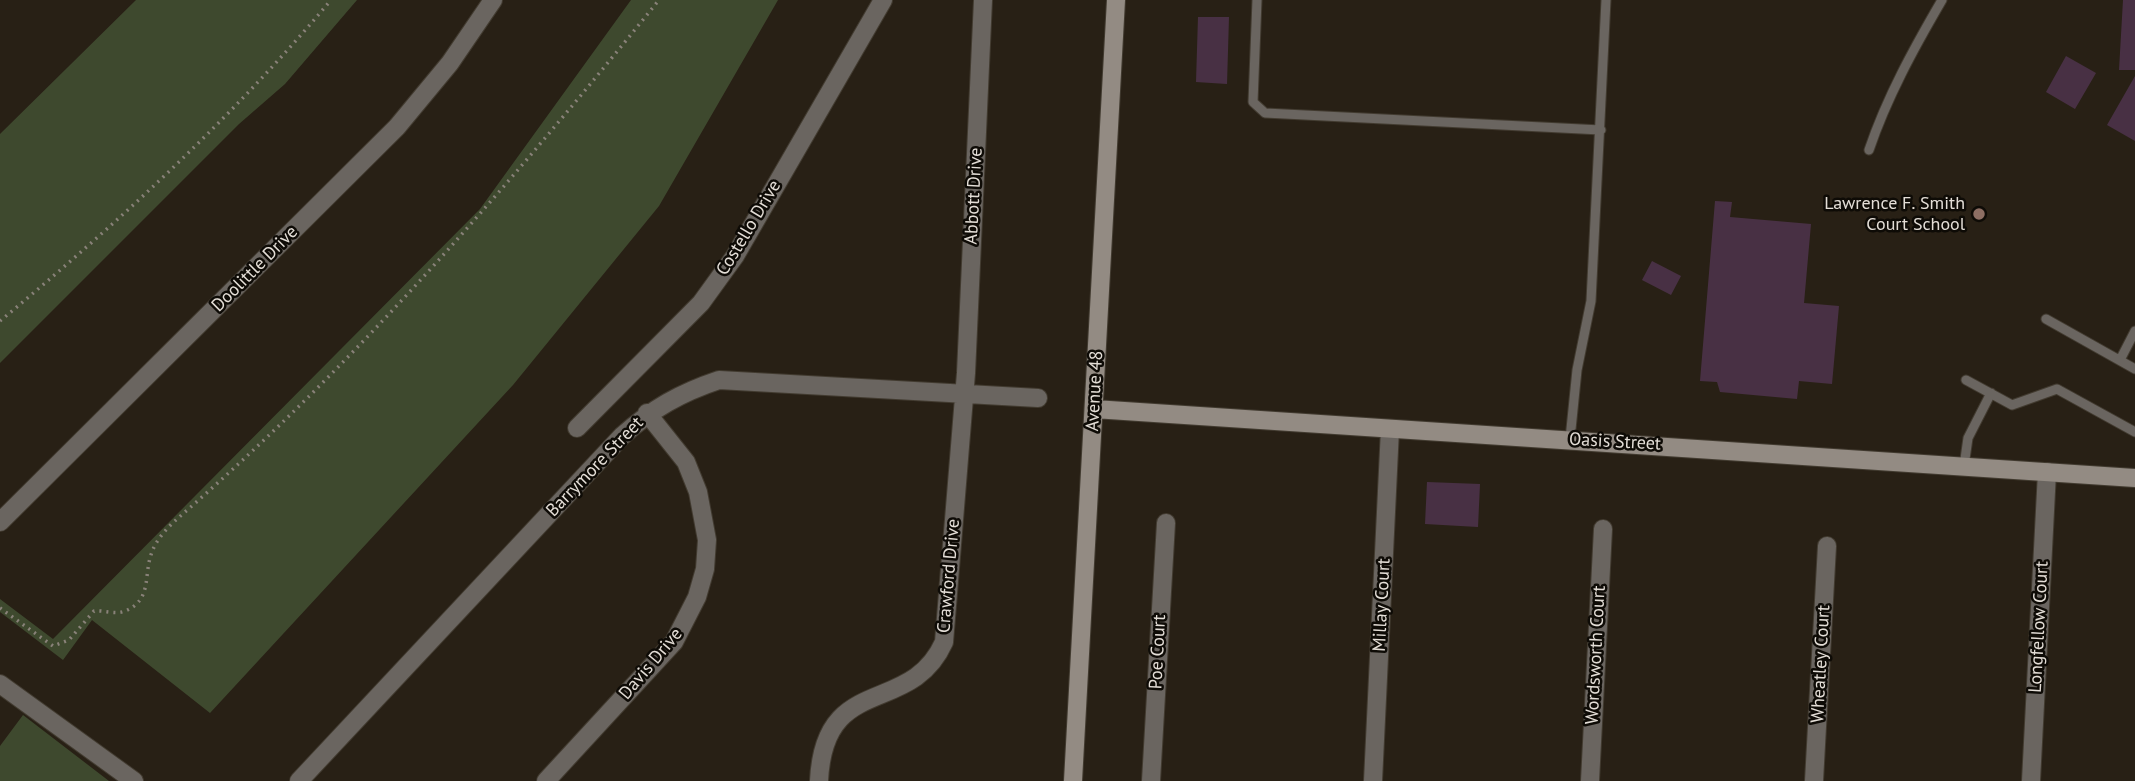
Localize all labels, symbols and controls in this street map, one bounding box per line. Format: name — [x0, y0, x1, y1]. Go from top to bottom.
street label: Abbott Drive — [961, 147, 987, 245]
street label: Costello Drive — [712, 176, 786, 280]
place label: Lawrence F. Smith Court School — [1824, 193, 1965, 235]
marker: Lawrence F. Smith Court School — [1971, 206, 1987, 222]
street label: Doolittle Drive — [207, 221, 303, 317]
street label: Avenue 48 — [1082, 350, 1108, 432]
street label: Barrymore Street — [542, 413, 648, 521]
street label: Oasis Street — [1568, 429, 1662, 455]
street label: Crawford Drive — [933, 518, 965, 634]
street label: Millay Court — [1369, 558, 1395, 652]
street label: Longfellow Court — [2025, 561, 2053, 693]
street label: Wordsworth Court — [1582, 585, 1610, 725]
street label: Wheatley Court — [1807, 605, 1835, 723]
street label: Poe Court — [1145, 614, 1171, 690]
street label: Davis Drive — [615, 624, 687, 704]

